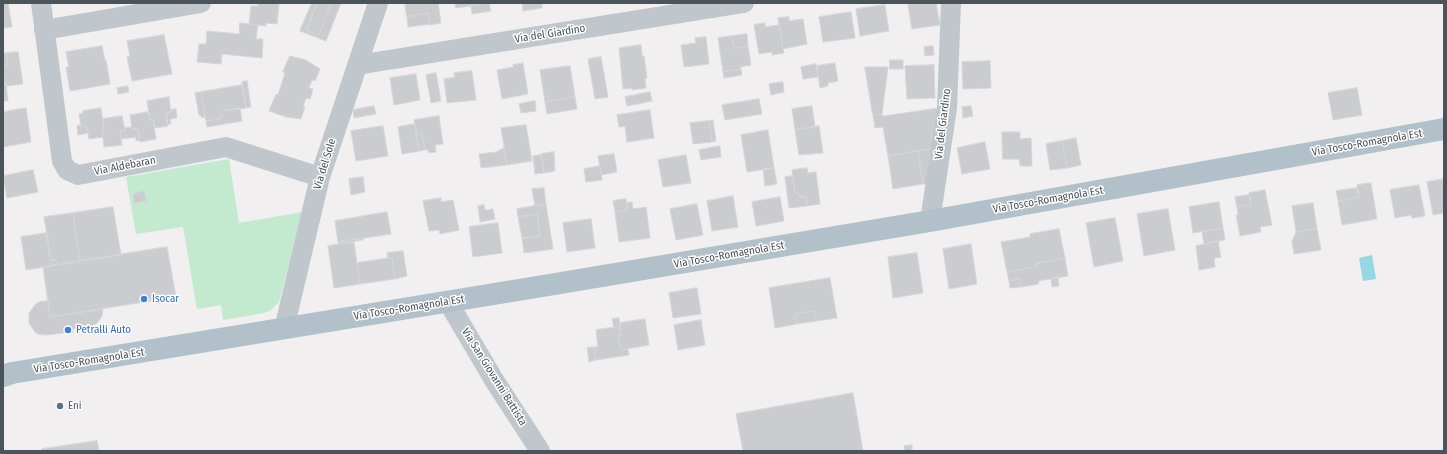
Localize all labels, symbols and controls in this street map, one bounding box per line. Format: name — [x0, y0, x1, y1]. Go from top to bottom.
street label: Via del Giardino — [514, 22, 586, 46]
street label: Via del Giardino — [932, 88, 954, 160]
street label: Via Tosco-Romagnola Est — [1311, 127, 1423, 159]
street label: Via del Sole — [311, 137, 339, 191]
street label: Via Aldebaran — [93, 154, 157, 178]
street label: Via Tosco-Romagnola Est — [992, 184, 1104, 216]
street label: Via Tosco-Romagnola Est — [673, 239, 785, 271]
place label: Isocar — [152, 292, 179, 306]
street label: Via Tosco-Romagnola Est — [353, 293, 465, 323]
marker: Isocar — [139, 294, 149, 304]
place label: Petralli Auto — [76, 323, 131, 337]
marker: Petralli Auto — [63, 325, 73, 335]
street label: Via San Giovanni Battista — [459, 326, 529, 428]
street label: Via Tosco-Romagnola Est — [33, 346, 145, 376]
place label: Eni — [68, 399, 82, 413]
marker: Eni — [55, 401, 65, 411]

